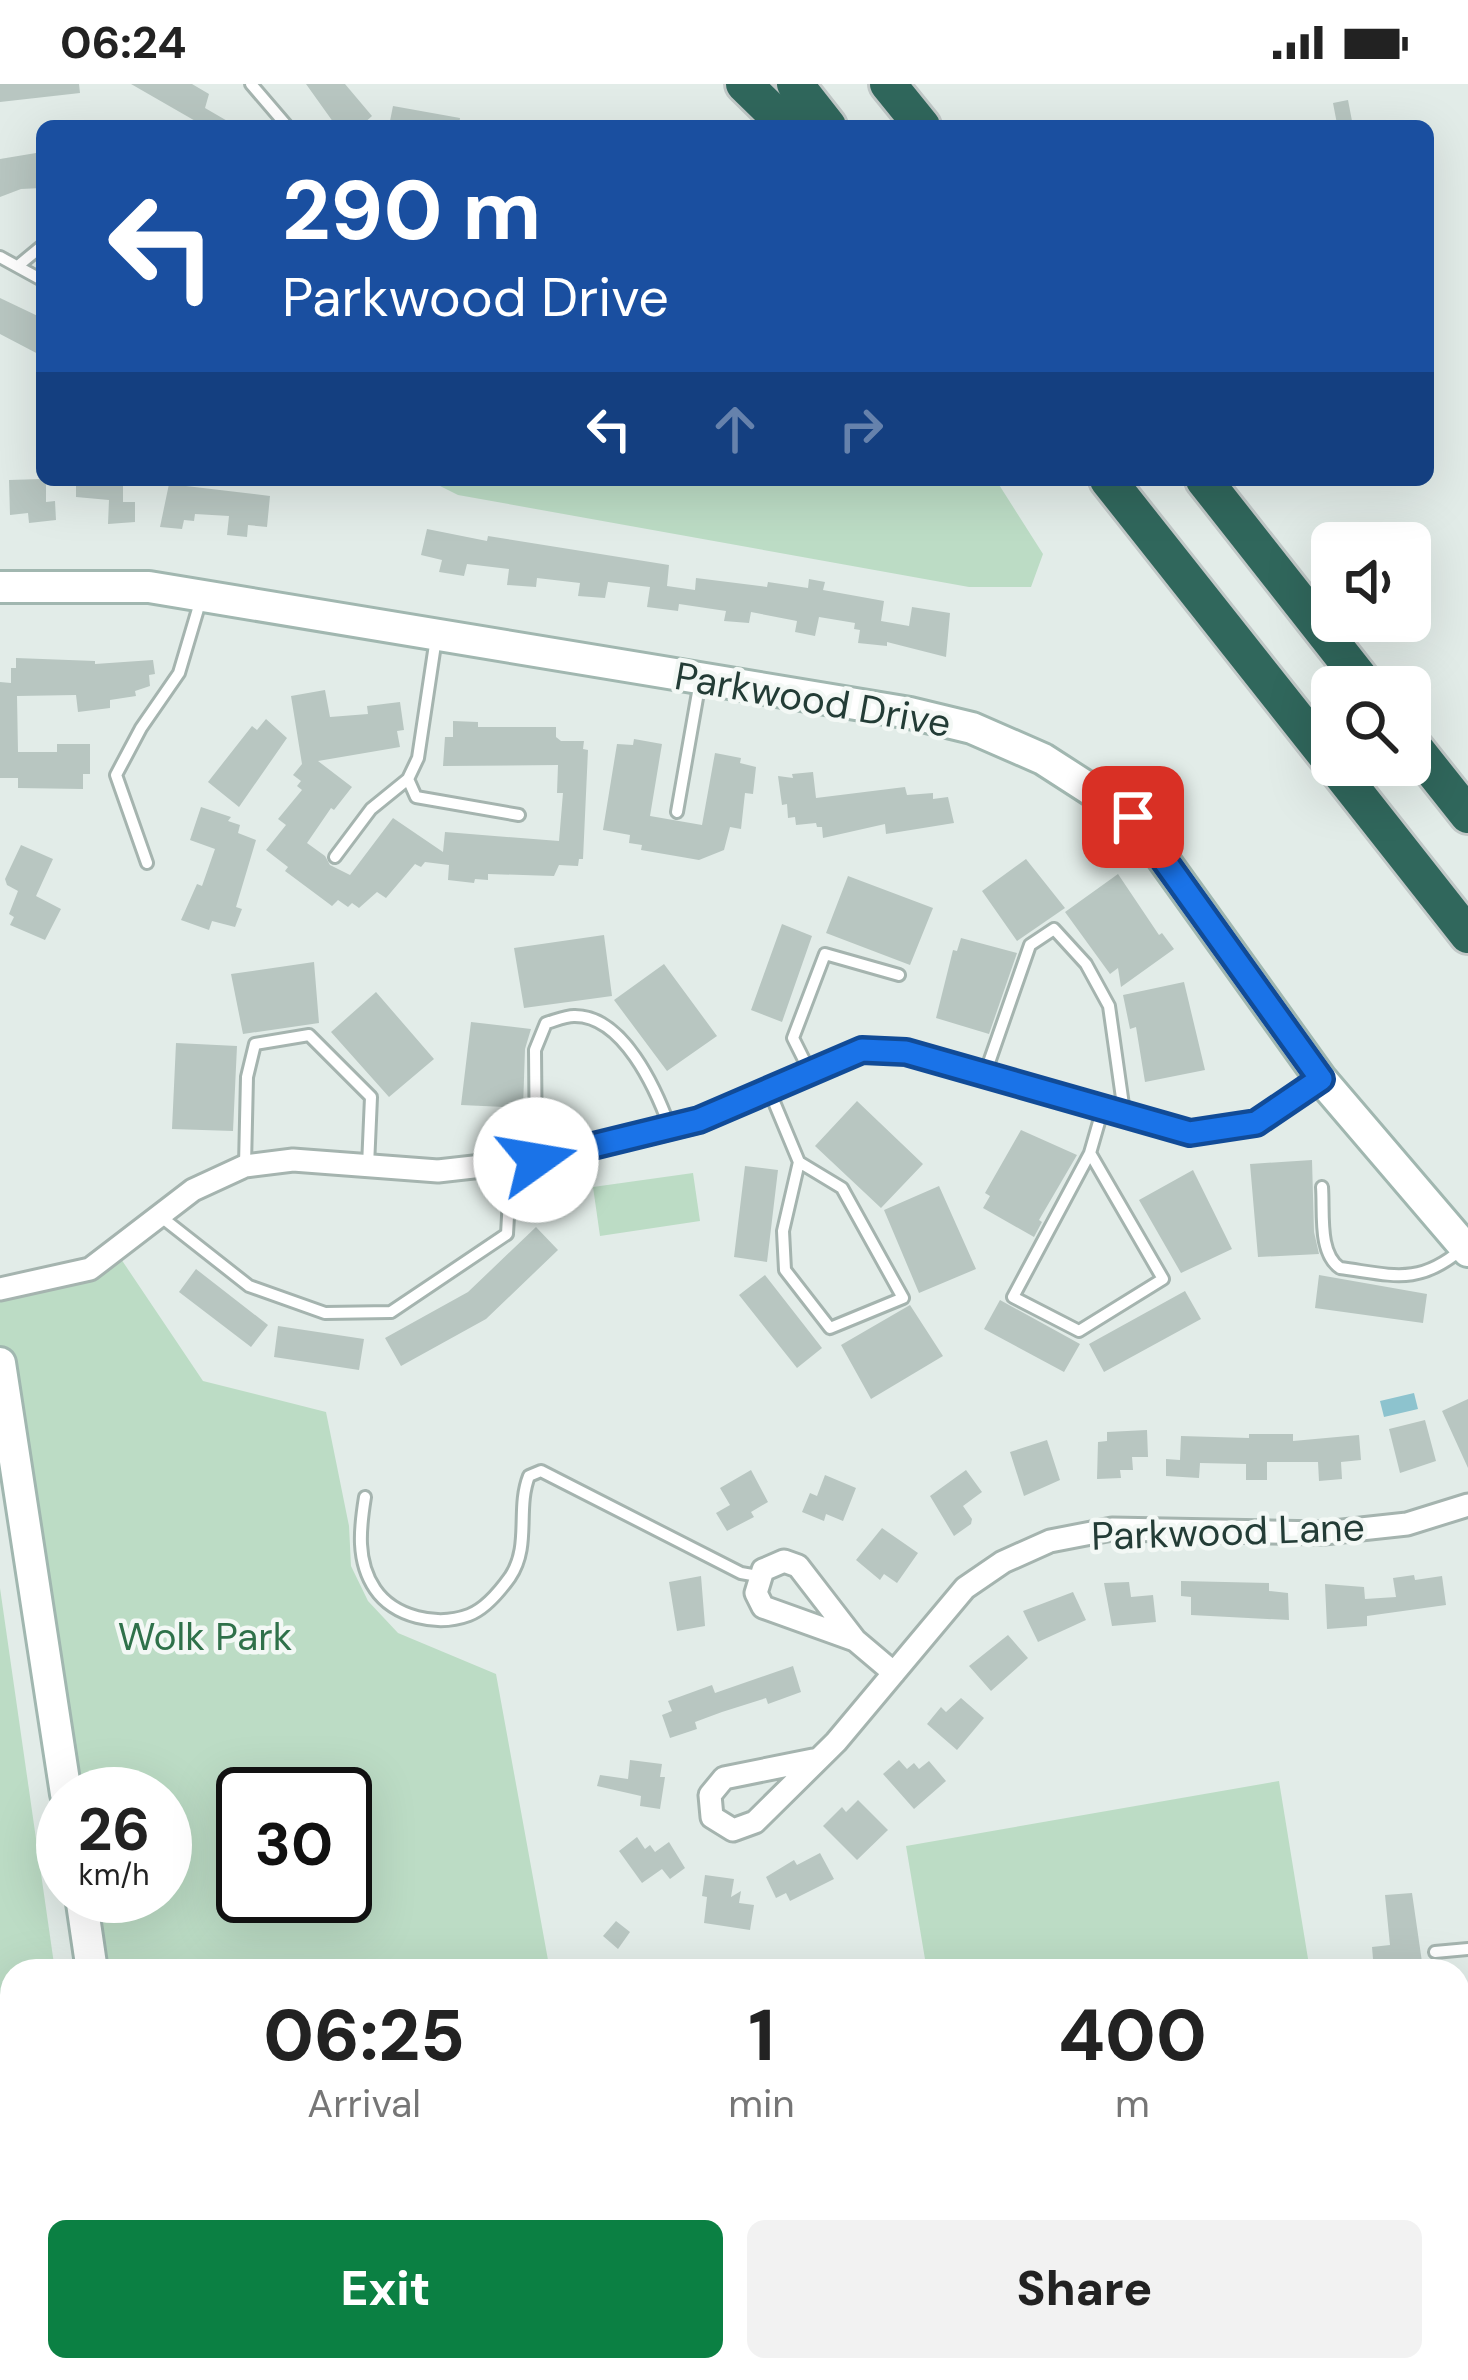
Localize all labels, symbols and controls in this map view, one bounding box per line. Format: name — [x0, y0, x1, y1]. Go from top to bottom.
text: 06:24 — [60, 13, 187, 72]
text: 290 m — [282, 156, 541, 265]
icon: left — [84, 168, 240, 324]
text: Parkwood Drive — [282, 262, 669, 333]
icon: left — [576, 396, 642, 462]
icon: ahead — [702, 396, 768, 462]
icon: right — [828, 396, 894, 462]
map controls — [1311, 522, 1431, 786]
button: sound — [1311, 522, 1431, 642]
street label: Parkwood Drive — [671, 650, 955, 749]
button: search — [1311, 666, 1431, 786]
pin — [1082, 766, 1184, 868]
icon: arrive — [1100, 784, 1166, 850]
position arrow — [473, 1097, 599, 1223]
street label: Parkwood Lane — [1090, 1501, 1366, 1562]
park label: Wolk Park — [118, 1611, 292, 1662]
speed limit sign: 30 — [216, 1767, 372, 1923]
text: 26 — [78, 1790, 150, 1869]
text: km/h — [79, 1855, 149, 1894]
text: 06:25 — [263, 1989, 465, 2082]
text: 1 — [748, 1989, 775, 2082]
text: 400 — [1058, 1989, 1207, 2082]
text: Arrival — [307, 2078, 421, 2129]
text: min — [728, 2078, 795, 2129]
text: m — [1115, 2078, 1150, 2129]
button: Exit — [48, 2220, 723, 2358]
button: Share — [747, 2220, 1422, 2358]

